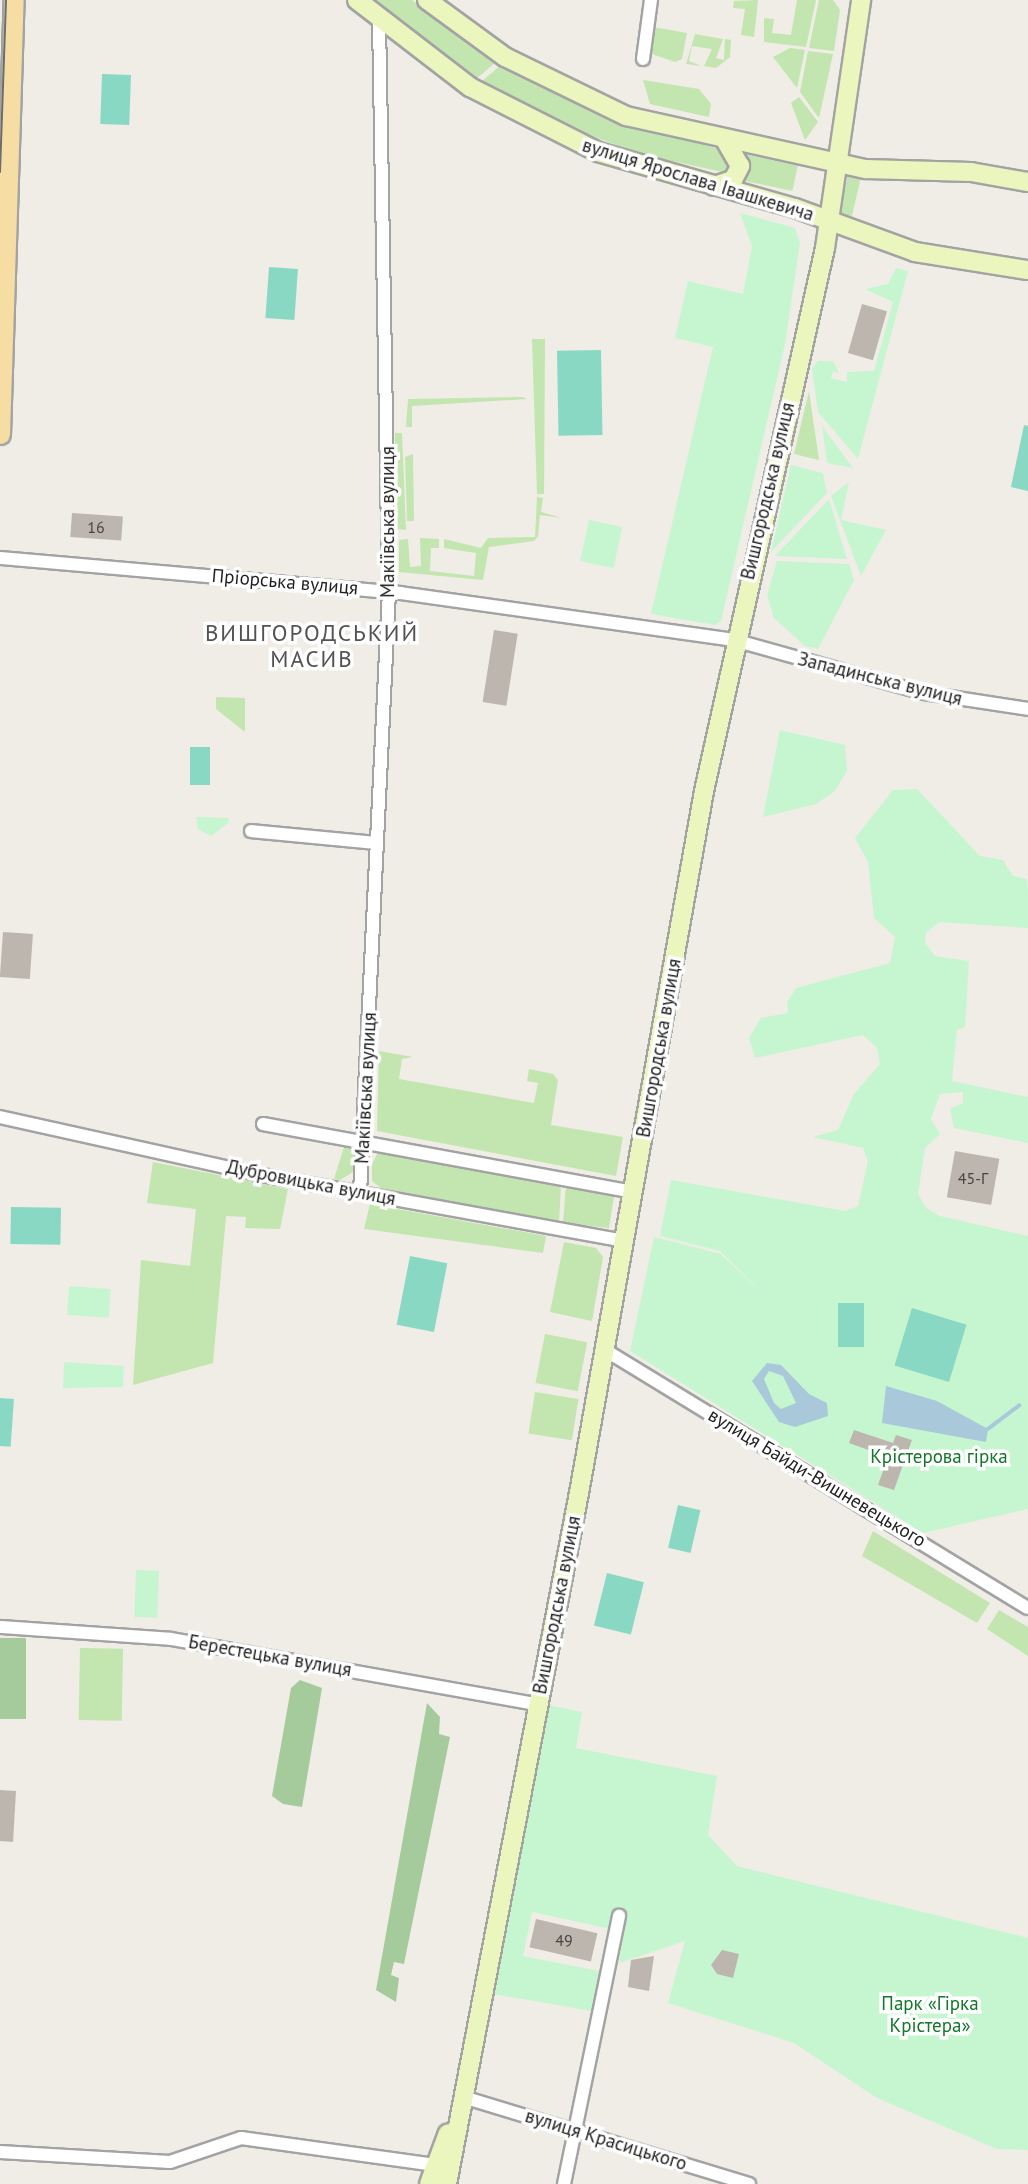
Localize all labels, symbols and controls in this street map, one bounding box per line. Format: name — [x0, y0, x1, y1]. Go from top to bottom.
street label: вулиця Ярослава Івашкевича — [580, 134, 816, 226]
street label: Вишгородська вулиця — [736, 400, 800, 582]
street label: Макіївська вулиця — [377, 446, 399, 598]
house number: 16 — [87, 517, 105, 537]
street label: Пріорська вулиця — [211, 564, 359, 600]
district label: ВИШГОРОДСЬКИЙ МАСИВ — [207, 619, 417, 673]
street label: Западинська вулиця — [795, 648, 965, 710]
street label: Вишгородська вулиця — [632, 957, 686, 1139]
street label: Макіївська вулиця — [351, 1012, 381, 1164]
street label: Дубровицька вулиця — [224, 1155, 398, 1211]
house number: 45-Г — [958, 1168, 988, 1188]
street label: вулиця Байди-Вишневецького — [704, 1404, 930, 1552]
park label: Крістерова гірка — [870, 1446, 1008, 1468]
street label: Вишгородська вулиця — [529, 1514, 585, 1696]
street label: Берестецька вулиця — [187, 1630, 353, 1682]
house number: 49 — [555, 1930, 573, 1950]
park label: Парк «Гірка Крістера» — [881, 1993, 979, 2037]
street label: вулиця Красицького — [522, 2105, 690, 2175]

